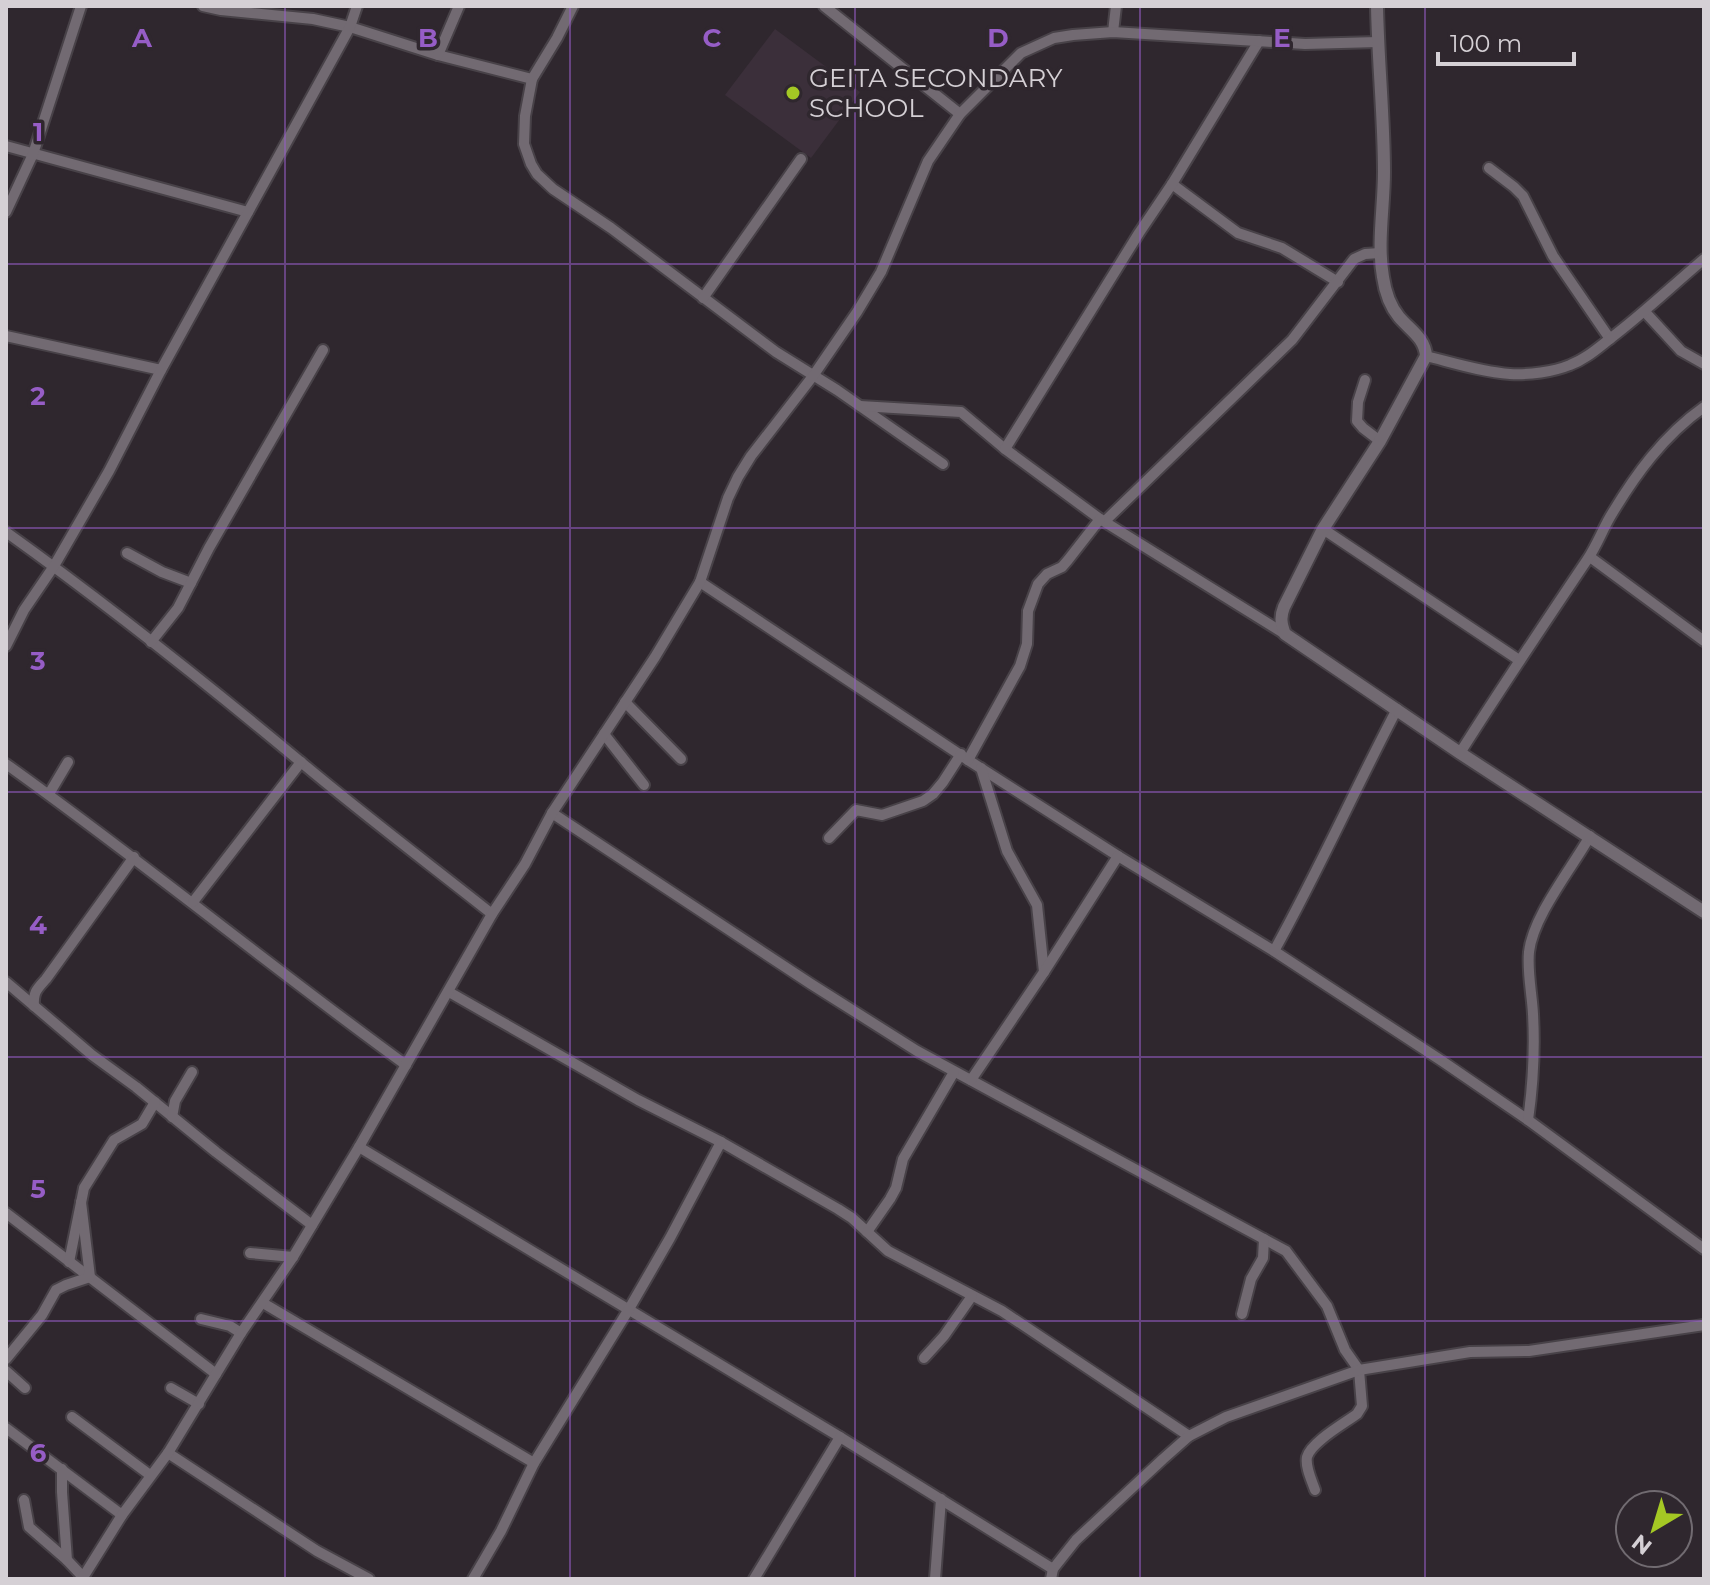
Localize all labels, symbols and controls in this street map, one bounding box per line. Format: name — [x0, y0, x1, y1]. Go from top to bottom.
scale bar — [1438, 16, 1574, 66]
text: A — [131, 22, 153, 54]
text: B — [418, 22, 438, 54]
text: C — [703, 22, 722, 54]
text: D — [987, 22, 1009, 54]
text: E — [1273, 22, 1291, 54]
text: 100 m — [1450, 29, 1522, 58]
place label: GEITA SECONDARY SCHOOL — [809, 62, 1063, 124]
marker: GEITA SECONDARY SCHOOL — [784, 84, 802, 102]
text: 1 — [33, 116, 43, 148]
text: 2 — [30, 380, 46, 412]
text: 3 — [29, 645, 46, 677]
text: 4 — [29, 909, 47, 941]
text: 5 — [30, 1173, 46, 1205]
text: 6 — [30, 1437, 47, 1469]
north arrow — [1614, 1489, 1694, 1569]
text: N — [1627, 1528, 1657, 1560]

